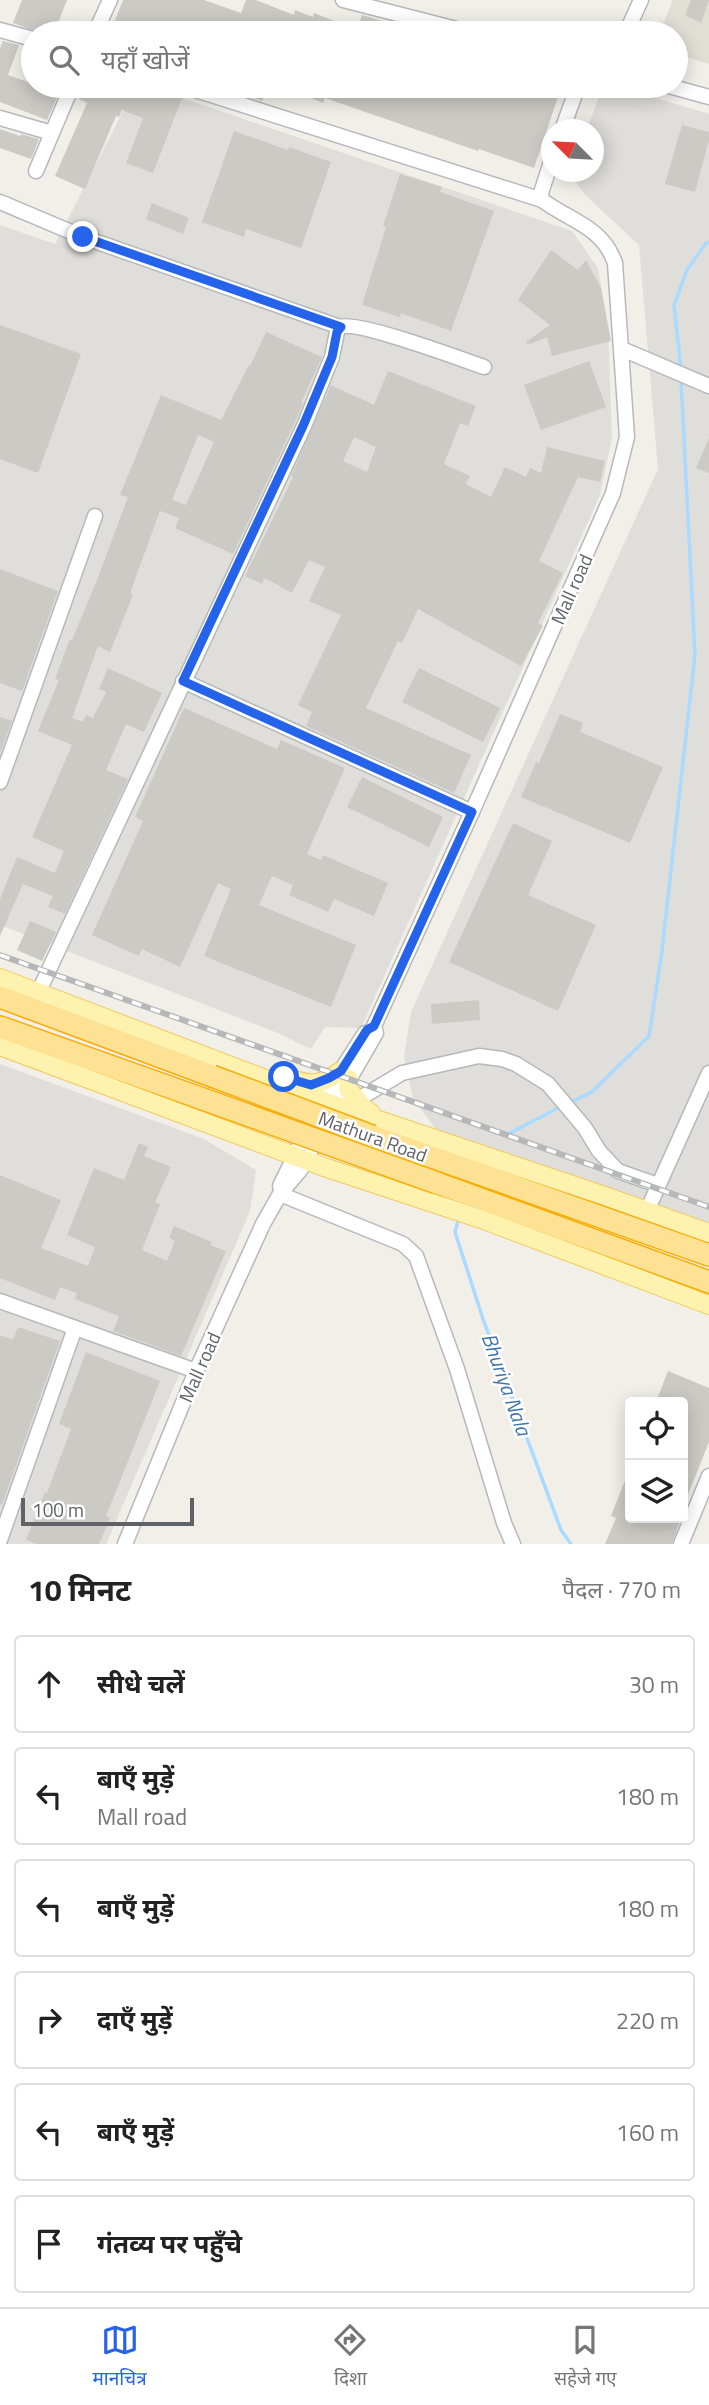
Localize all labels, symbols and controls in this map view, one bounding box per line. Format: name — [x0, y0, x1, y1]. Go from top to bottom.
search box — [21, 21, 688, 98]
text: यहाँ खोजें — [101, 40, 190, 79]
icon: search — [45, 41, 83, 79]
north arrow — [541, 119, 604, 182]
route end — [67, 221, 98, 252]
street label: Mall road — [543, 549, 599, 629]
route start — [268, 1061, 299, 1092]
street label: Mathura Road — [315, 1103, 431, 1169]
street label: Mall road — [171, 1327, 227, 1407]
water label: Bhuriya Nala — [474, 1328, 541, 1441]
map controls — [625, 1397, 688, 1523]
button: locate — [625, 1397, 688, 1460]
button: layers — [625, 1460, 688, 1523]
scale bar — [21, 1495, 194, 1527]
text: 100 m — [32, 1495, 84, 1524]
text: 10 मिनट — [28, 1567, 131, 1613]
text: पैदल · 770 m — [562, 1572, 681, 1607]
text: सीधे चलें — [97, 1664, 185, 1703]
icon: ahead — [30, 1665, 68, 1703]
text: 30 m — [629, 1667, 679, 1702]
text: बाएँ मुड़ें — [97, 1759, 174, 1798]
icon: left — [30, 1777, 68, 1815]
text: 180 m — [616, 1779, 679, 1814]
text: Mall road — [97, 1799, 187, 1834]
text: बाएँ मुड़ें — [97, 1888, 174, 1927]
icon: left — [30, 1889, 68, 1927]
text: 180 m — [616, 1891, 679, 1926]
text: दाएँ मुड़ें — [97, 2000, 173, 2039]
icon: right — [30, 2001, 68, 2039]
text: 220 m — [616, 2003, 679, 2038]
text: बाएँ मुड़ें — [97, 2112, 174, 2151]
icon: left — [30, 2113, 68, 2151]
text: 160 m — [616, 2115, 679, 2150]
text: गंतव्य पर पहुँचे — [97, 2224, 242, 2263]
icon: arrive — [30, 2225, 68, 2263]
tab: मानचित्र — [92, 2321, 147, 2393]
tab: दिशा — [331, 2321, 369, 2393]
tab: सहेजे गए — [554, 2321, 617, 2393]

